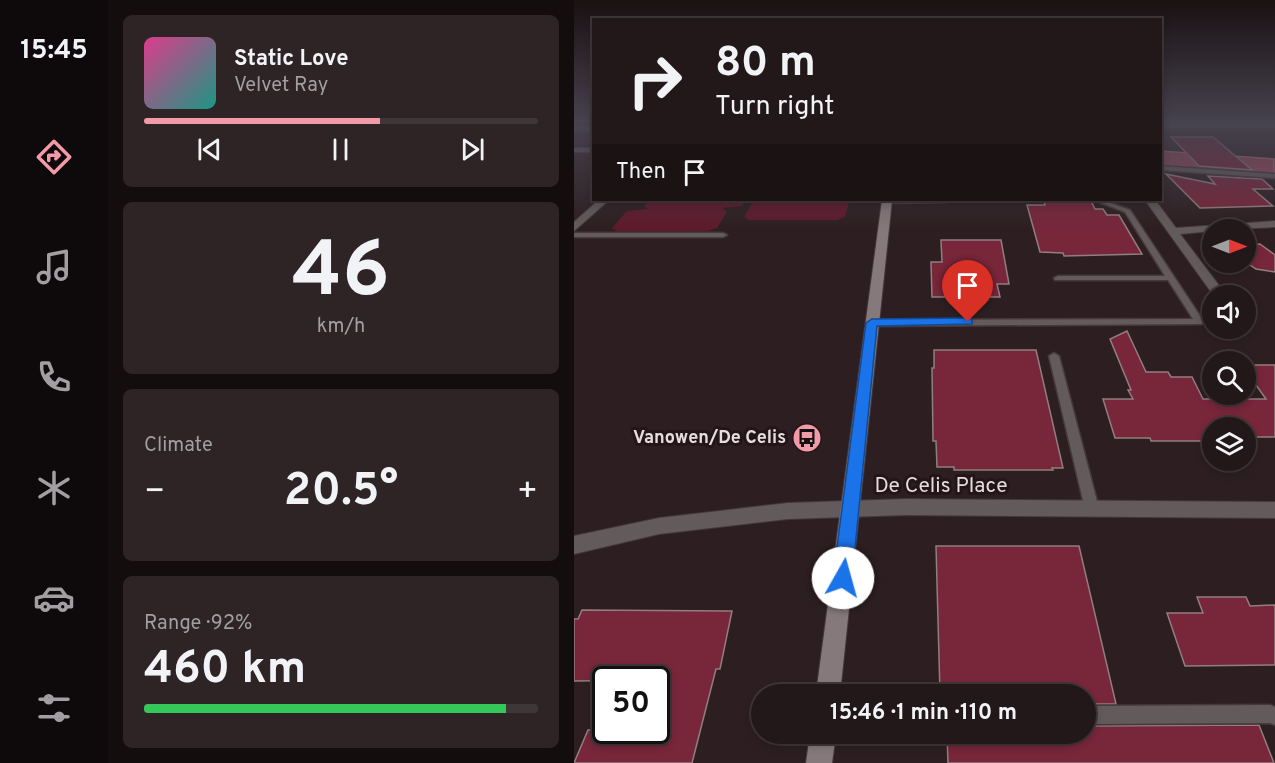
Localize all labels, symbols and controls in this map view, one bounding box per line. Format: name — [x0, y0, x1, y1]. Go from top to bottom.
text: 15:45 — [20, 34, 88, 68]
text: 80 m — [715, 38, 816, 91]
icon: right — [616, 42, 694, 120]
text: Static Love — [234, 46, 348, 73]
text: Velvet Ray — [234, 73, 328, 99]
text: Turn right — [715, 90, 834, 124]
icon: previous — [193, 133, 226, 166]
icon: pause — [324, 133, 357, 166]
icon: next — [456, 133, 489, 166]
icon: directions — [33, 136, 75, 178]
icon: arrive — [678, 156, 711, 189]
text: Then — [616, 159, 666, 186]
north arrow — [1202, 219, 1256, 273]
map controls — [1202, 219, 1256, 471]
text: 46 — [292, 225, 390, 324]
icon: music — [33, 246, 75, 288]
pin — [942, 260, 993, 322]
icon: arrive — [951, 269, 984, 302]
button: sound — [1202, 285, 1256, 339]
text: km/h — [317, 314, 365, 340]
button: search — [1202, 351, 1256, 405]
icon: phone — [33, 356, 75, 398]
button: layers — [1202, 417, 1256, 471]
bus stop icon: Vanowen/De Celis — [791, 422, 823, 454]
place label: Vanowen/De Celis — [633, 427, 786, 450]
text: Climate — [144, 433, 213, 459]
text: 20.5° — [284, 464, 398, 521]
icon: climate — [33, 467, 75, 509]
text: − — [144, 472, 165, 514]
text: + — [517, 472, 538, 514]
street label: De Celis Place — [874, 473, 1008, 500]
position arrow — [811, 546, 875, 610]
icon: car — [33, 577, 75, 619]
text: Range · 92% — [144, 611, 252, 637]
text: 460 km — [144, 642, 306, 699]
speed limit sign: 50 — [592, 666, 670, 744]
icon: filters — [33, 687, 75, 729]
text: 15:46 · 1 min · 110 m — [830, 700, 1017, 727]

